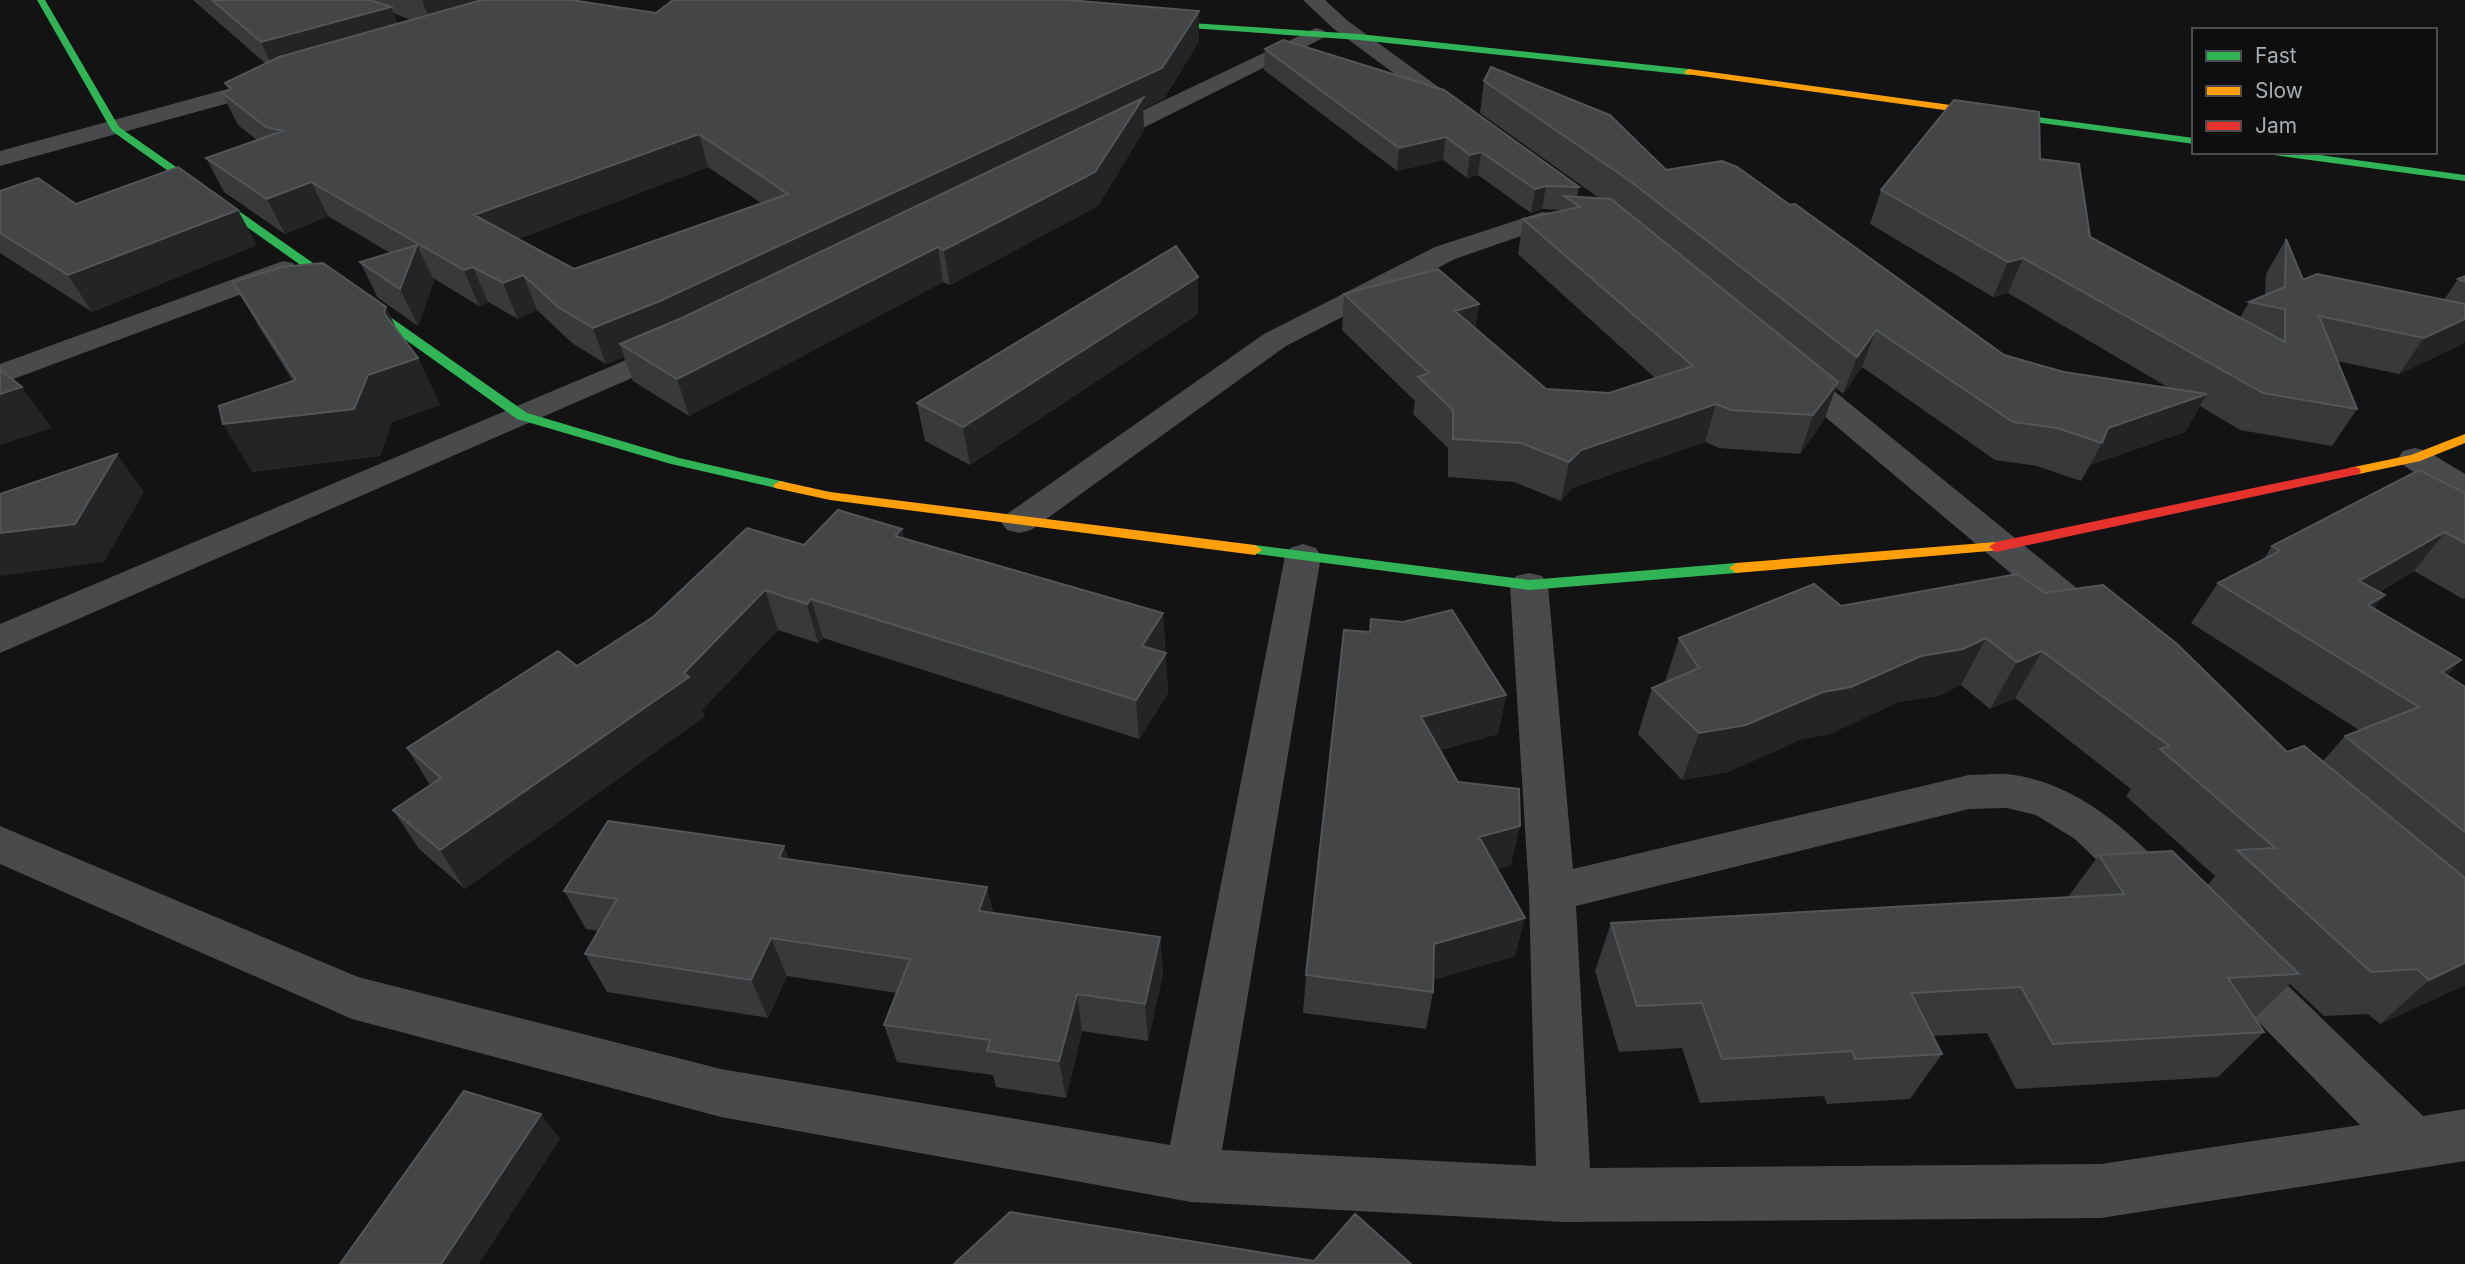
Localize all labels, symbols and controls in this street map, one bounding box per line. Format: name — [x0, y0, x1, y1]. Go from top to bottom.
legend — [2192, 28, 2437, 154]
text: Fast — [2255, 43, 2297, 68]
text: Slow — [2255, 78, 2303, 103]
text: Jam — [2255, 113, 2297, 138]

